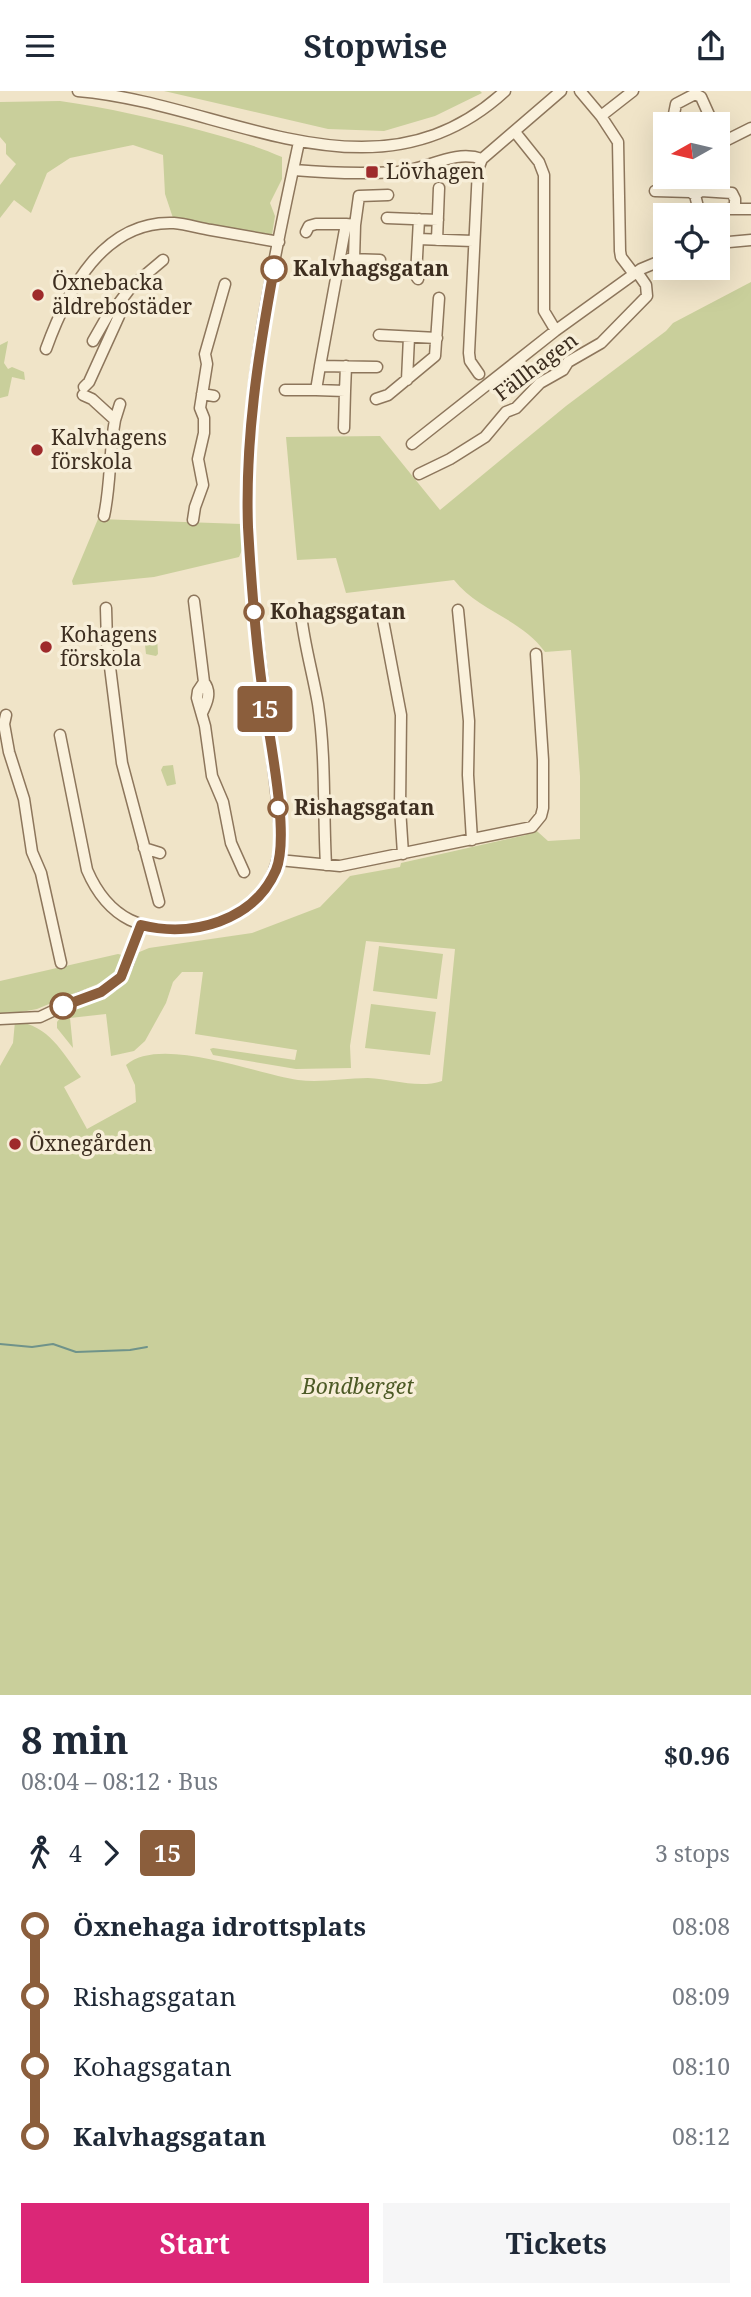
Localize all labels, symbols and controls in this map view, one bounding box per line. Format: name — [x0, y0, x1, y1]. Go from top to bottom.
text: Stopwise — [303, 24, 448, 67]
icon: menu — [21, 27, 59, 65]
icon: share — [692, 27, 730, 65]
north arrow — [653, 112, 730, 189]
map controls — [653, 112, 730, 280]
place label: Lövhagen — [386, 157, 485, 185]
marker: Lövhagen — [364, 164, 380, 180]
button: locate — [653, 203, 730, 280]
place label: Kalvhagsgatan — [293, 254, 449, 282]
marker: Kalvhagsgatan — [261, 256, 287, 282]
place label: Öxnebacka äldrebostäder — [52, 268, 192, 320]
marker: Öxnebacka äldrebostäder — [30, 287, 46, 303]
street label: Fällhagen — [488, 326, 583, 407]
place label: Kalvhagens förskola — [51, 423, 167, 475]
marker: Kalvhagens förskola — [29, 442, 45, 458]
place label: Kohagsgatan — [270, 597, 406, 625]
marker: Kohagsgatan — [244, 602, 264, 622]
place label: Kohagens förskola — [60, 620, 157, 672]
marker: Kohagens förskola — [38, 639, 54, 655]
line badge: 15 — [233, 686, 296, 732]
text: 15 — [251, 692, 279, 725]
place label: Rishagsgatan — [294, 793, 434, 821]
marker: Rishagsgatan — [268, 798, 288, 818]
unlabelled marker — [50, 993, 76, 1019]
place label: Öxnegården — [29, 1129, 152, 1157]
marker: Öxnegården — [7, 1136, 23, 1152]
park label: Bondberget — [301, 1372, 414, 1400]
text: 8 min — [21, 1713, 129, 1765]
text: $0.96 — [664, 1737, 730, 1773]
text: 08:04 – 08:12 · Bus — [21, 1765, 218, 1797]
icon: walk — [21, 1834, 59, 1872]
icon: forward — [92, 1834, 130, 1872]
text: 15 — [154, 1836, 181, 1869]
text: 4 — [69, 1837, 82, 1869]
text: 3 stops — [655, 1837, 730, 1869]
text: Öxnehaga idrottsplats — [73, 1908, 366, 1944]
text: 08:08 — [672, 1910, 730, 1942]
text: Rishagsgatan — [73, 1978, 236, 2014]
text: 08:09 — [672, 1980, 730, 2012]
text: Kohagsgatan — [73, 2048, 232, 2084]
text: 08:10 — [672, 2050, 730, 2082]
text: Kalvhagsgatan — [73, 2118, 266, 2154]
text: 08:12 — [672, 2120, 730, 2152]
button: Start — [21, 2203, 369, 2283]
button: Tickets — [383, 2203, 730, 2283]

